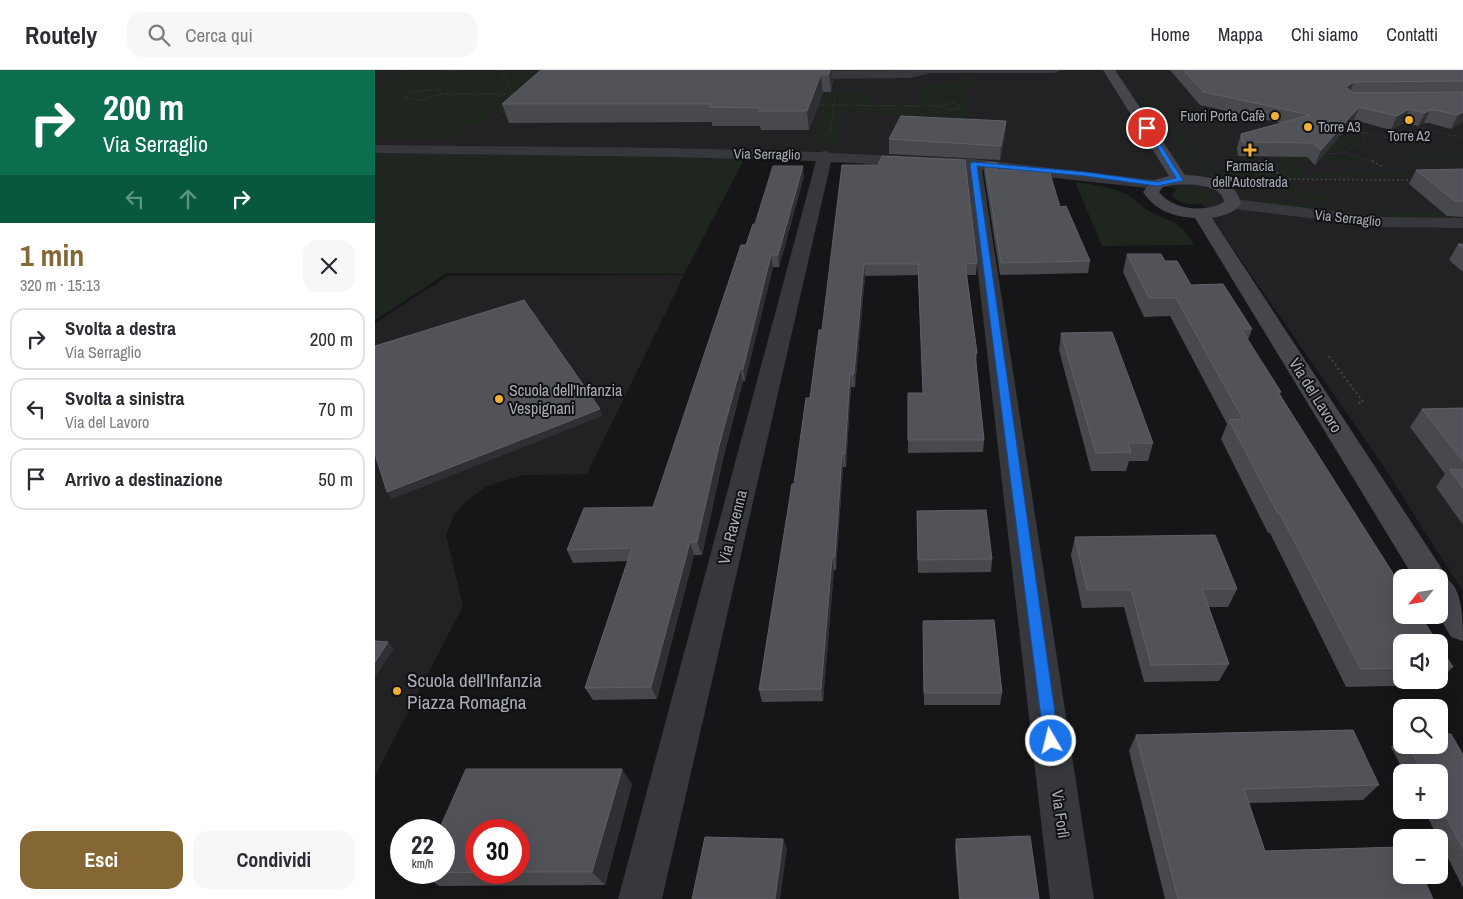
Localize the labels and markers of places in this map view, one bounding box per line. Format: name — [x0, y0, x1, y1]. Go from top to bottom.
pin — [1126, 107, 1168, 149]
place label: Fuori Porta Cafè — [1180, 107, 1265, 125]
marker: Fuori Porta Cafè — [1269, 110, 1281, 122]
marker: Torre A2 — [1403, 114, 1415, 126]
place label: Torre A3 — [1318, 118, 1361, 136]
marker: Torre A3 — [1302, 121, 1314, 133]
place label: Torre A2 — [1388, 127, 1430, 145]
marker: Farmacia dell'Autostrada — [1244, 144, 1256, 156]
place label: Farmacia dell'Autostrada — [1212, 157, 1288, 191]
place label: Scuola dell'Infanzia Vespignani — [509, 379, 623, 419]
marker: Scuola dell'Infanzia Vespignani — [493, 393, 505, 405]
place label: Scuola dell'Infanzia Piazza Romagna — [407, 667, 542, 715]
marker: Scuola dell'Infanzia Piazza Romagna — [391, 685, 403, 697]

